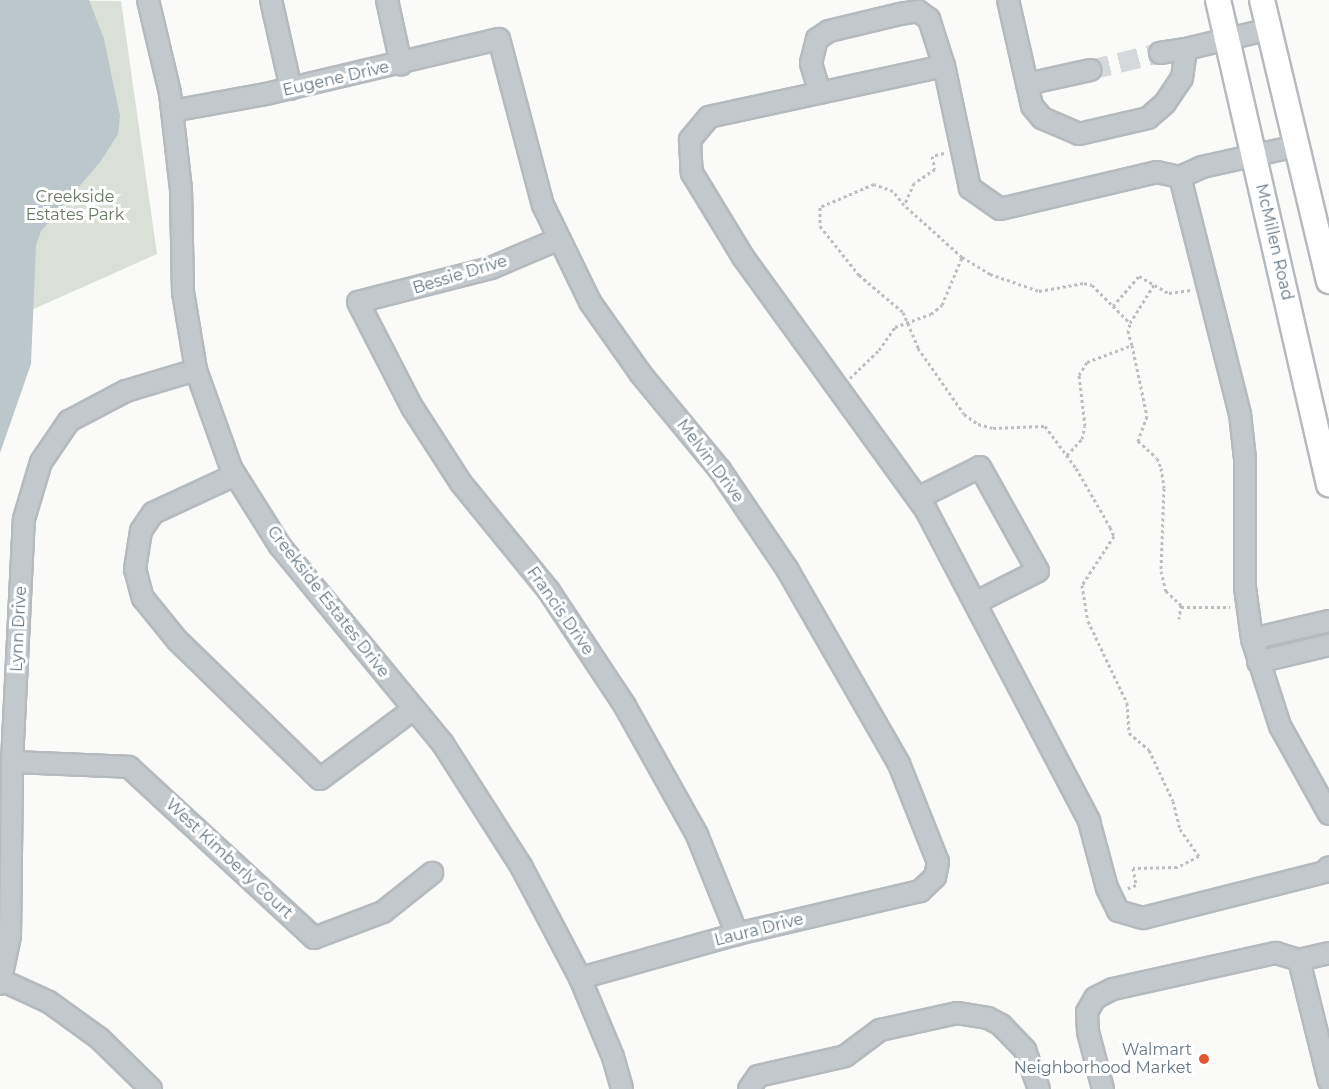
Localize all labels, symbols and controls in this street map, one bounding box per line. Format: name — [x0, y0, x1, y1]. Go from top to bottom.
street label: Eugene Drive — [281, 57, 391, 101]
street label: McMillen Road — [1251, 182, 1297, 302]
park label: Creekside Estates Park — [26, 187, 124, 225]
street label: Bessie Drive — [411, 252, 509, 298]
street label: Melvin Drive — [673, 416, 747, 506]
street label: Creekside Estates Drive — [263, 522, 393, 682]
street label: Francis Drive — [523, 563, 597, 659]
street label: Lynn Drive — [7, 586, 31, 672]
street label: West Kimberly Court — [162, 795, 296, 923]
street label: Laura Drive — [713, 910, 805, 950]
place label: Walmart Neighborhood Market — [1014, 1040, 1192, 1078]
marker: Walmart Neighborhood Market — [1197, 1052, 1211, 1066]

